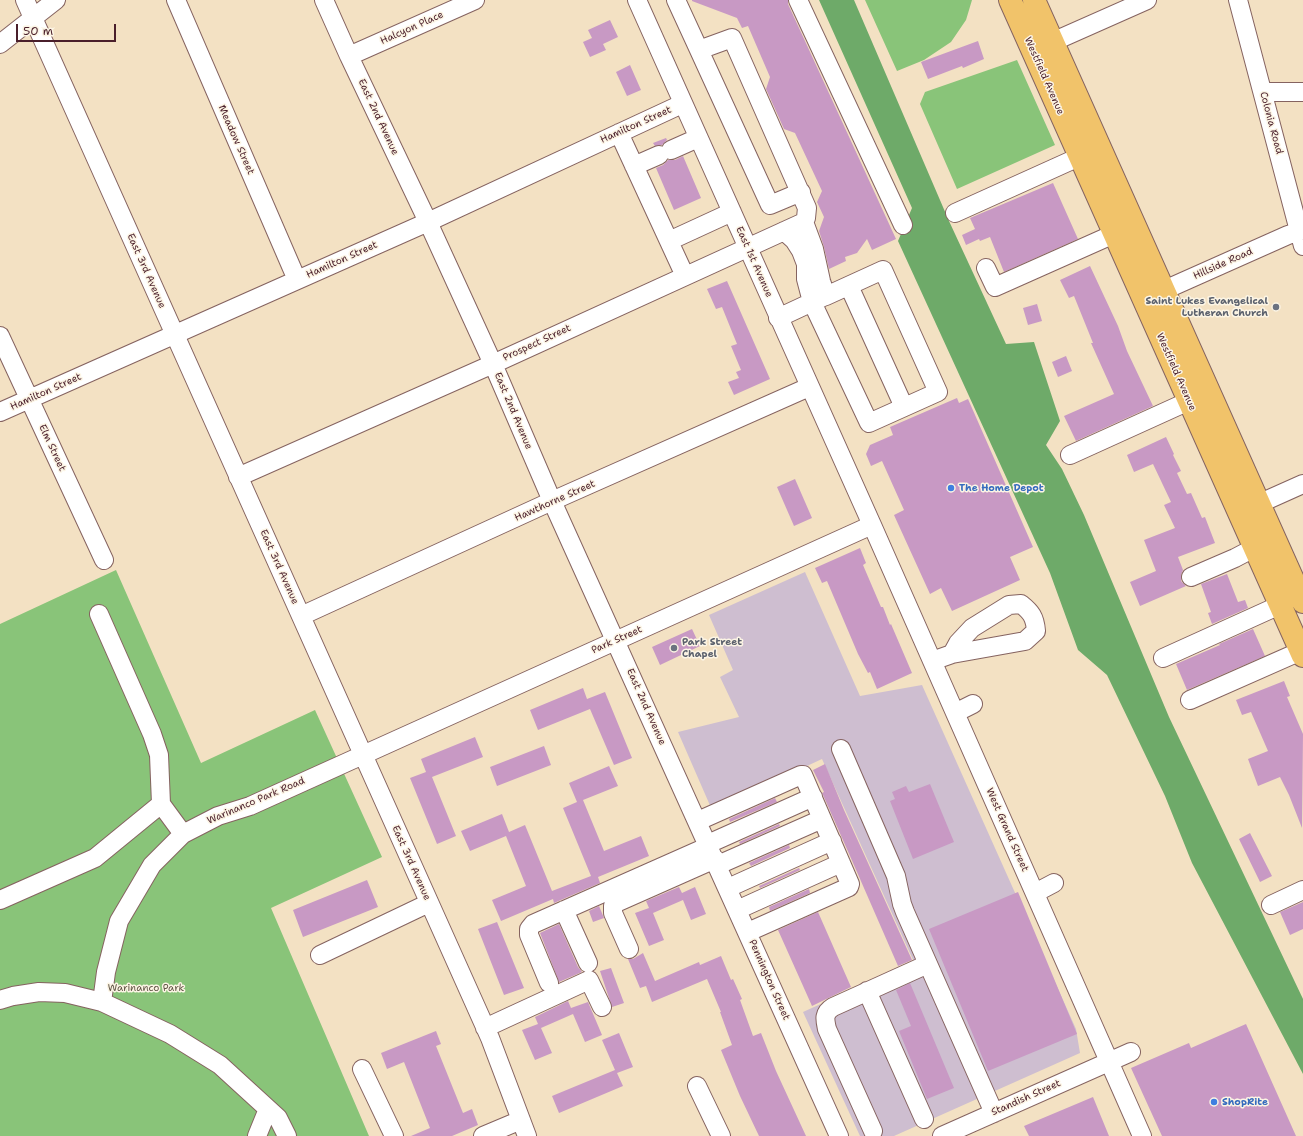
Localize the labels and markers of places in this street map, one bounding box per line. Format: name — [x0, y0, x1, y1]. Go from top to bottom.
place label: Saint Lukes Evangelical Lutheran Church — [1146, 295, 1268, 318]
marker: Saint Lukes Evangelical Lutheran Church — [1271, 302, 1281, 312]
place label: The Home Depot — [959, 482, 1044, 494]
marker: The Home Depot — [946, 483, 956, 493]
place label: Park Street Chapel — [682, 636, 742, 660]
marker: Park Street Chapel — [669, 643, 679, 653]
place label: ShopRite — [1222, 1096, 1268, 1108]
marker: ShopRite — [1209, 1097, 1219, 1107]

